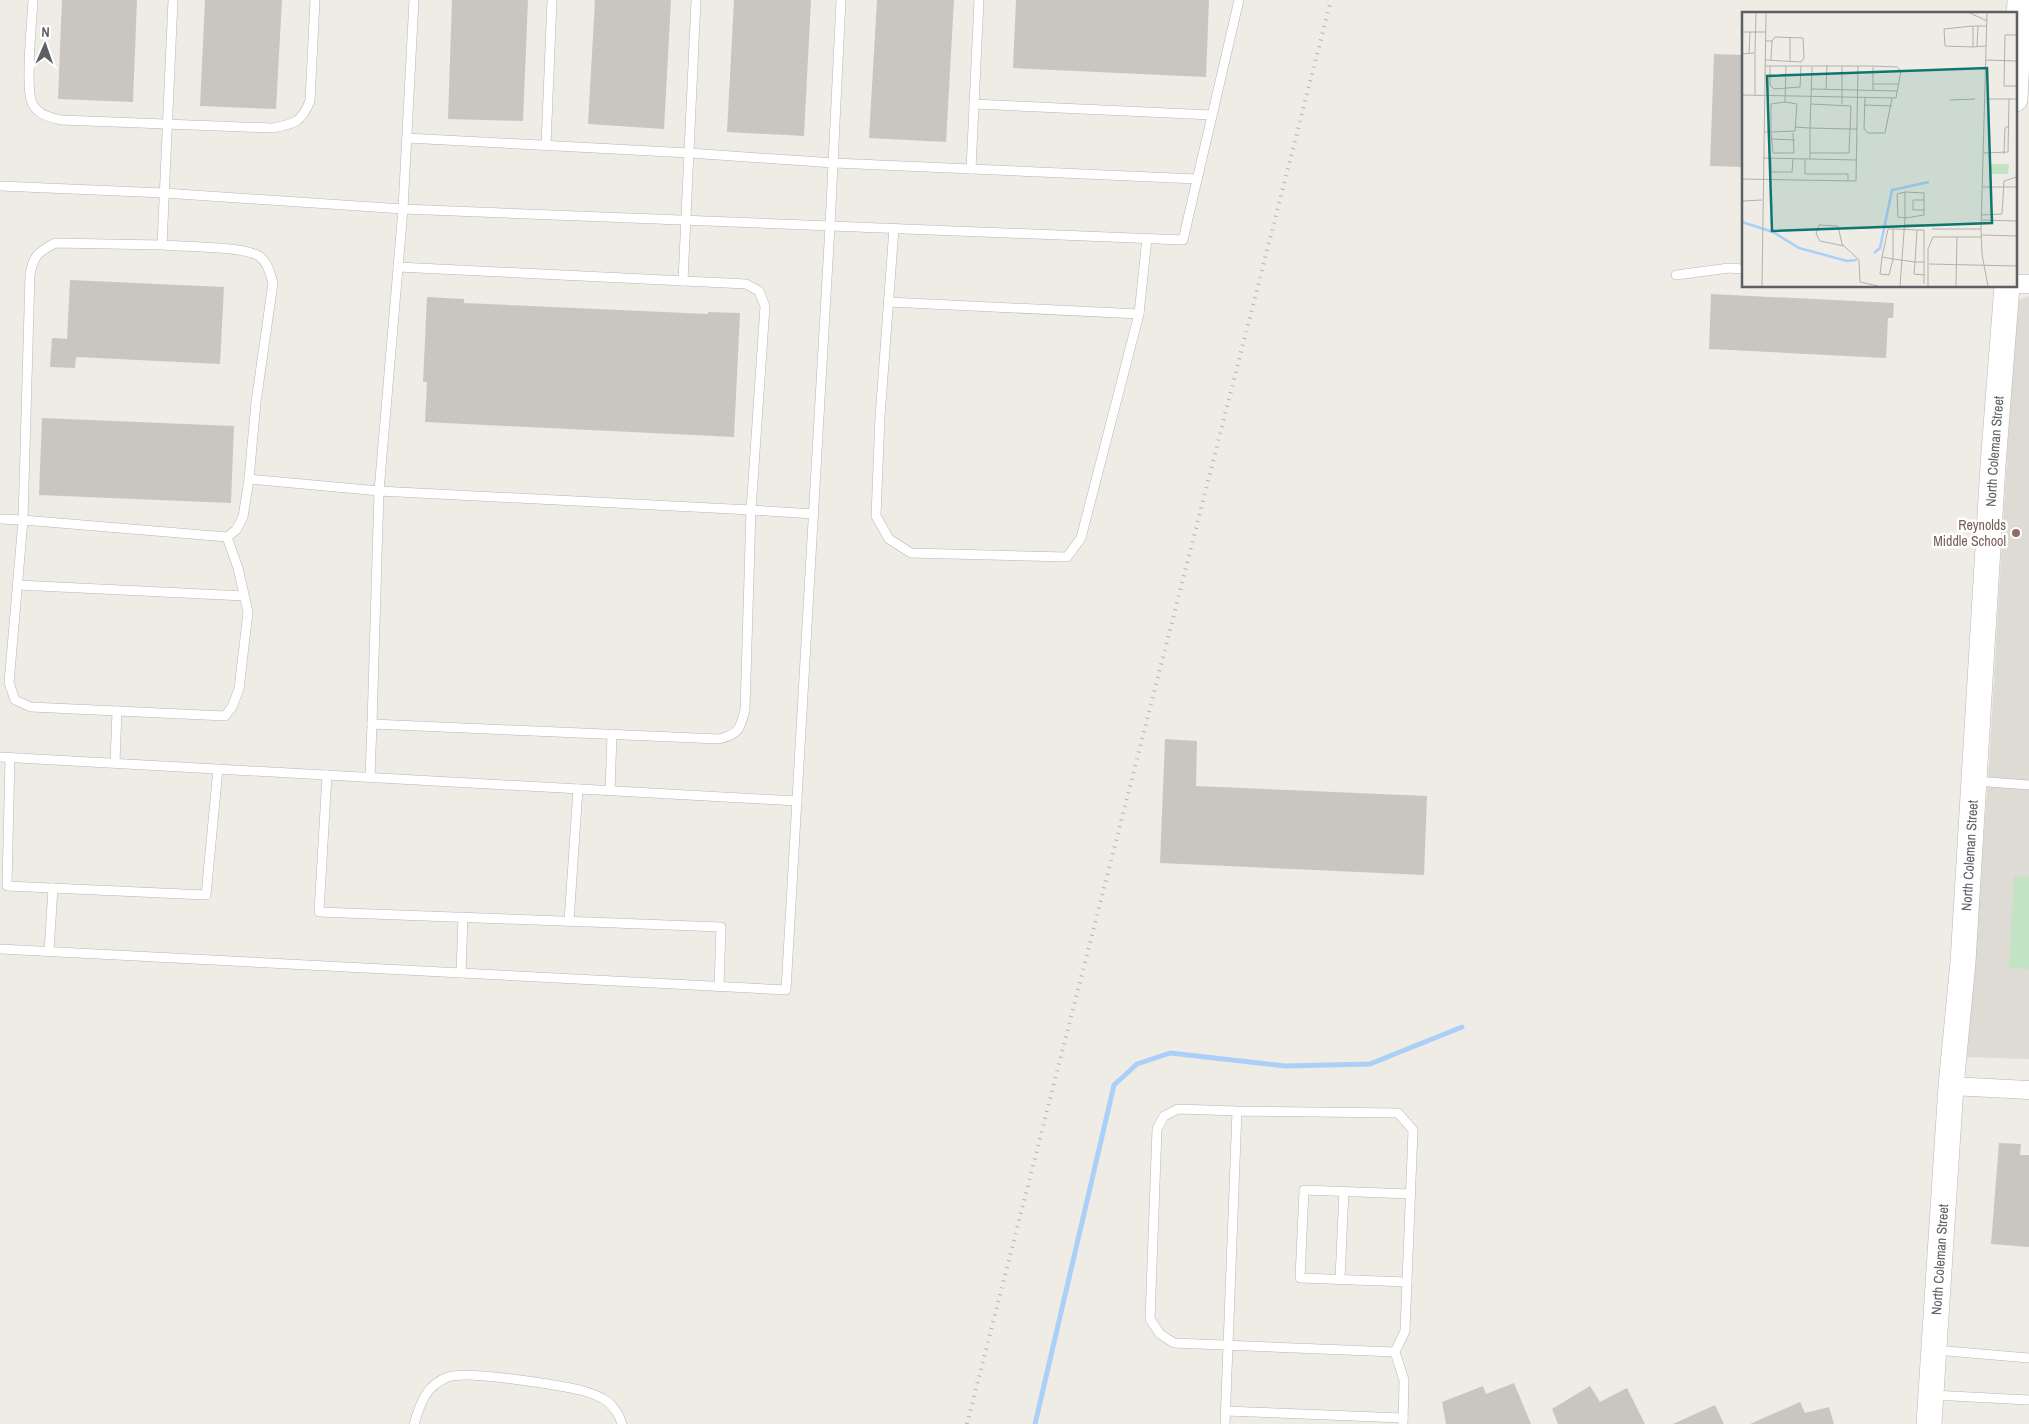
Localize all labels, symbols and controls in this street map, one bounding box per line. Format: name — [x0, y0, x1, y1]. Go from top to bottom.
inset map — [1742, 12, 2016, 288]
north arrow — [20, 20, 70, 70]
text: N — [41, 23, 50, 41]
street label: North Coleman Street — [1981, 395, 2007, 507]
place label: Reynolds Middle School — [1933, 516, 2006, 550]
marker: Reynolds Middle School — [2010, 527, 2022, 539]
street label: North Coleman Street — [1957, 799, 1982, 912]
street label: North Coleman Street — [1927, 1203, 1952, 1315]

